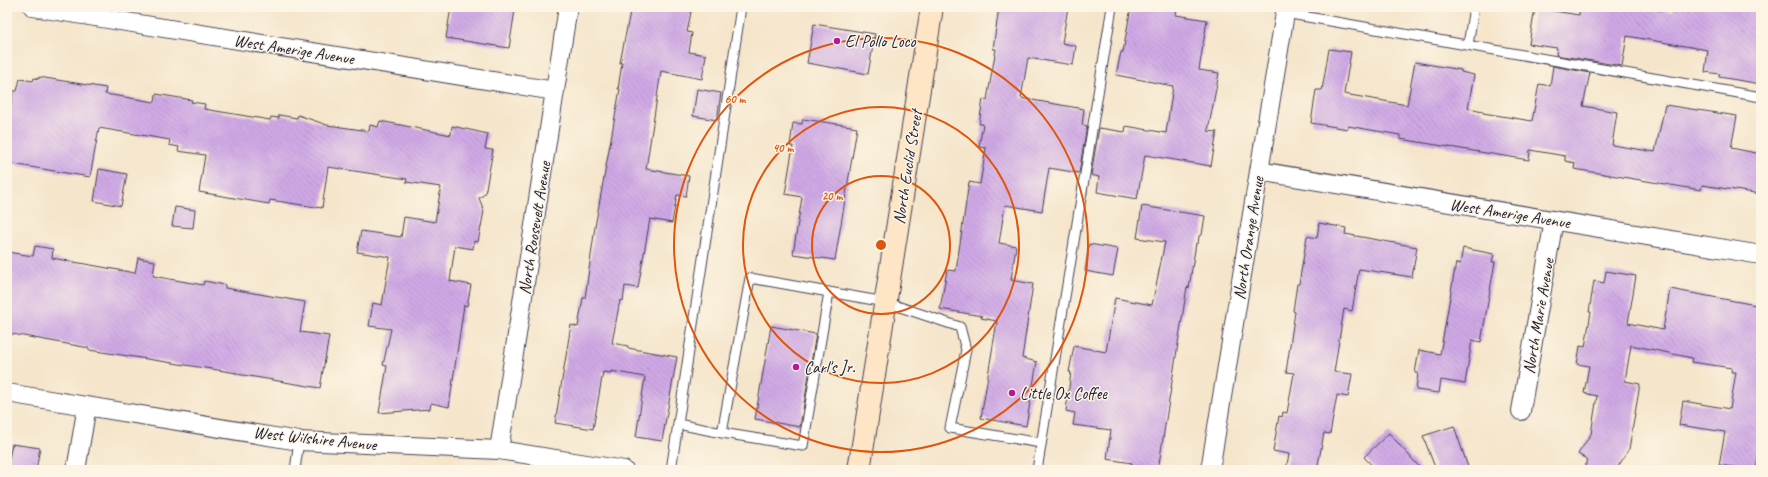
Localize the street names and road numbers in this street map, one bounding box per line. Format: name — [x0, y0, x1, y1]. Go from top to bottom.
street label: West Amerige Avenue — [232, 30, 357, 70]
street label: North Euclid Street — [888, 106, 927, 225]
street label: North Roosevelt Avenue — [514, 159, 556, 296]
street label: North Orange Avenue — [1228, 174, 1269, 301]
street label: West Amerige Avenue — [1448, 194, 1573, 234]
street label: North Marie Avenue — [1518, 255, 1559, 375]
street label: West Wilshire Avenue — [253, 422, 379, 456]

